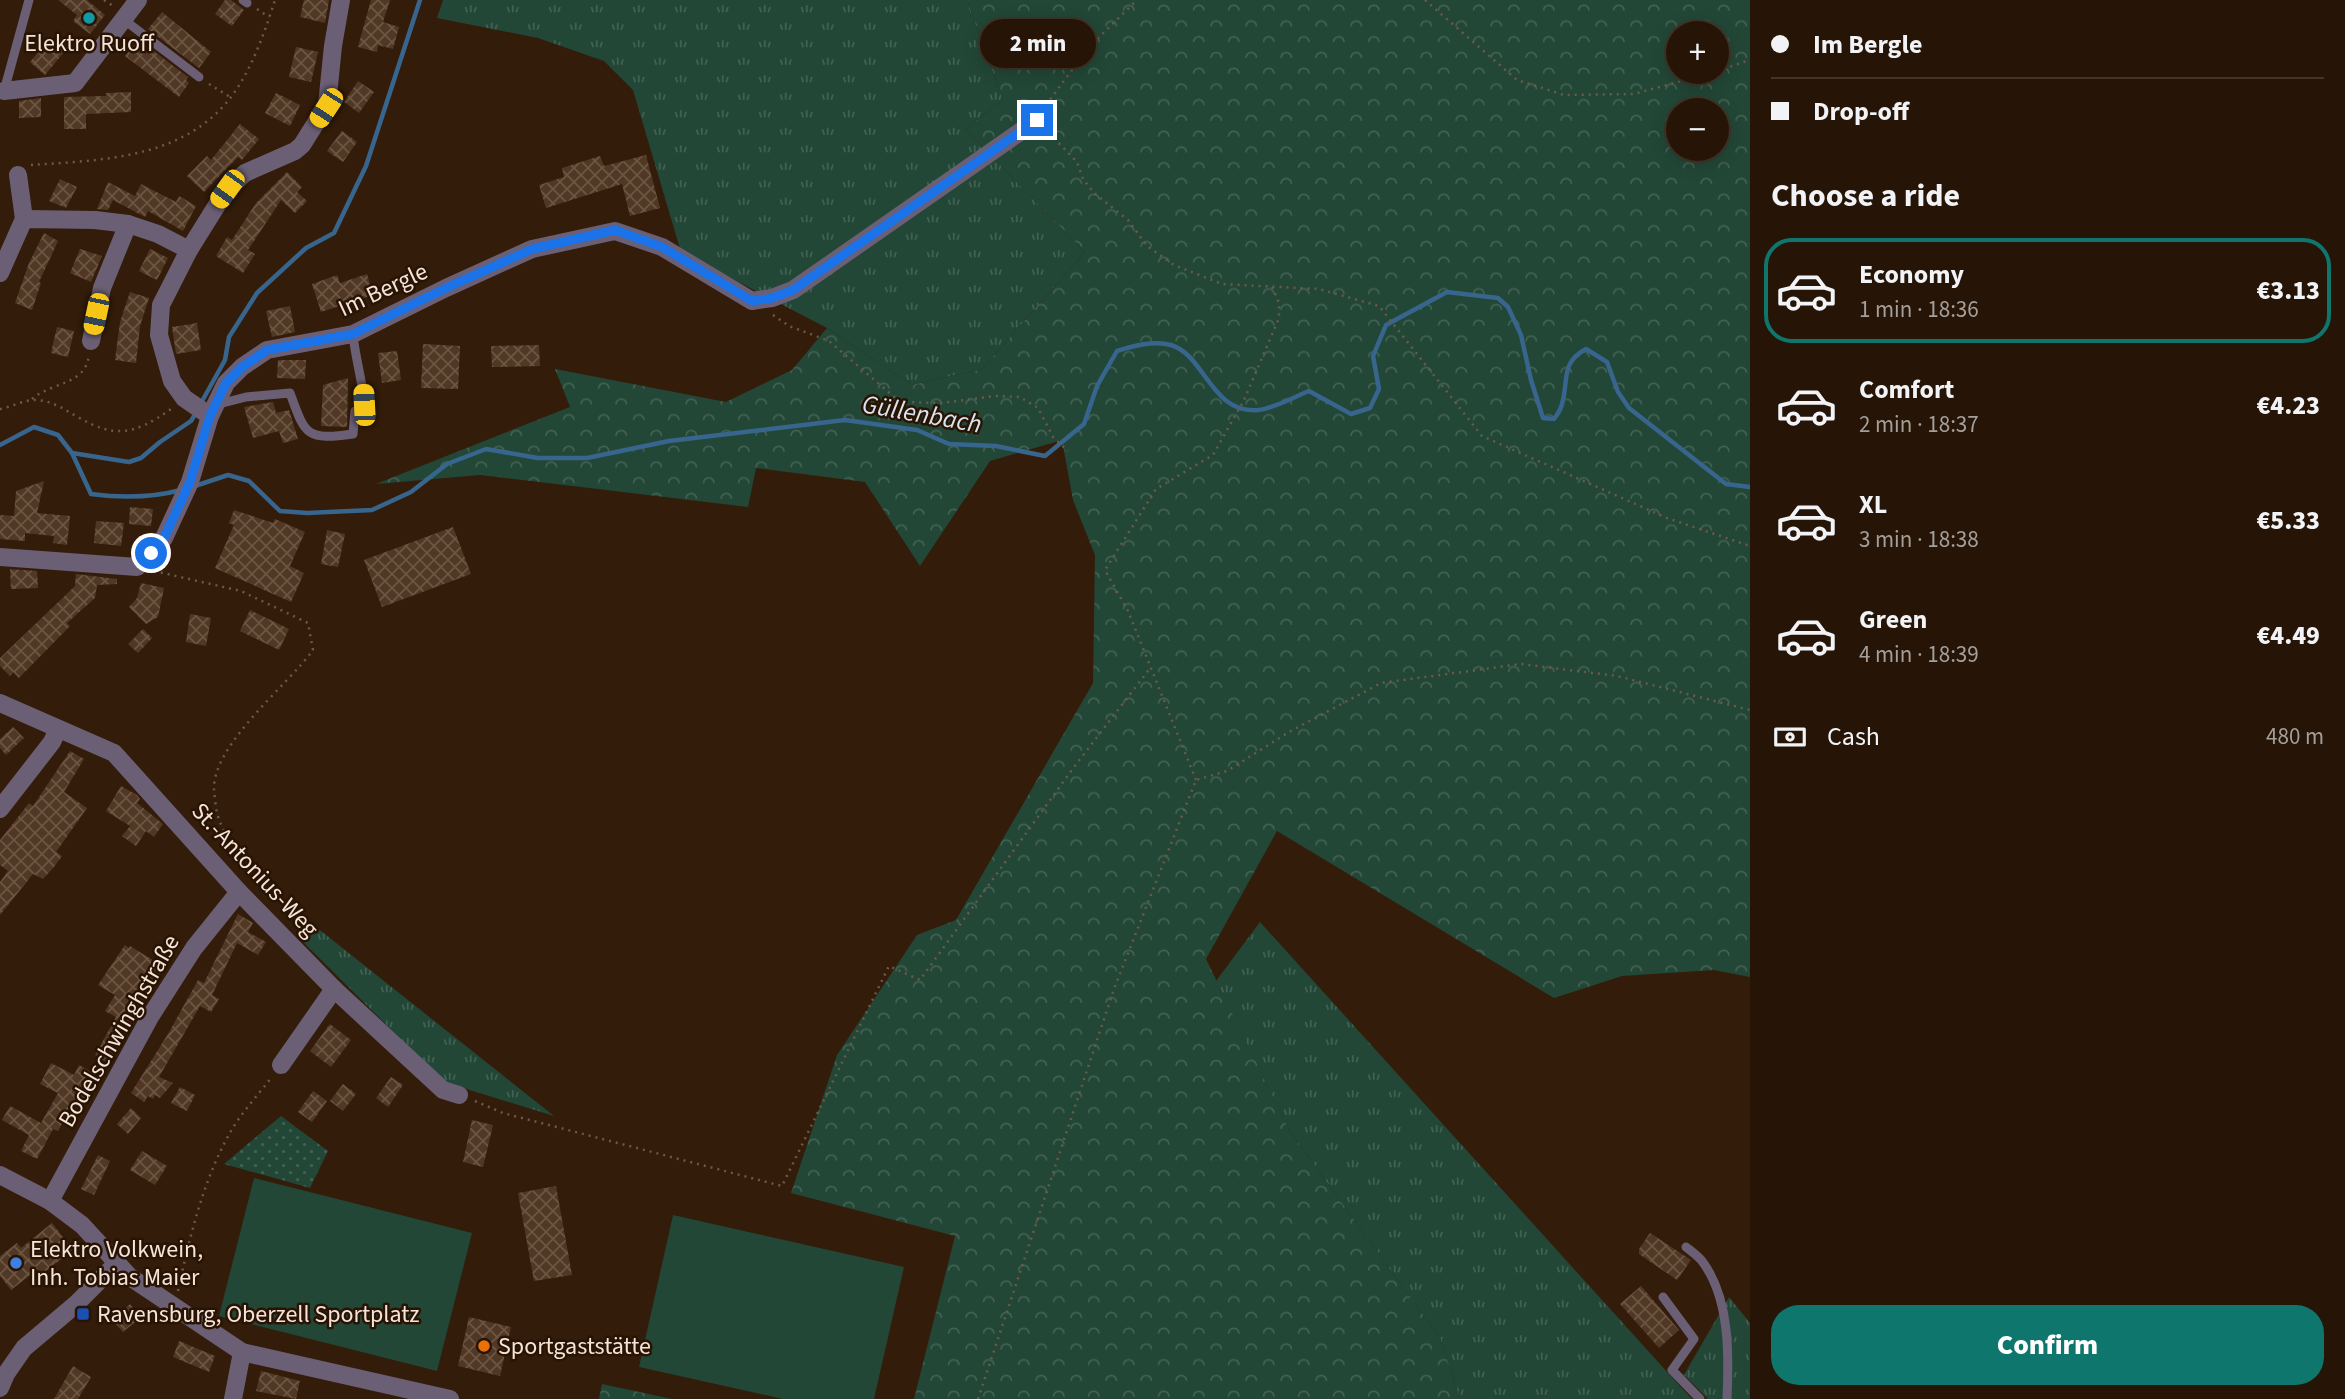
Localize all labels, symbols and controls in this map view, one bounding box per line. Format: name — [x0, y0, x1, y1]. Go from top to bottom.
marker: Elektro Ruoff — [81, 10, 97, 26]
callout: 2 min — [979, 18, 1095, 68]
map controls — [1666, 21, 1729, 161]
button: + — [1666, 21, 1729, 84]
place label: Elektro Ruoff — [24, 26, 155, 61]
text: Im Bergle — [1813, 26, 1922, 63]
text: 2 min — [1010, 27, 1066, 60]
car — [306, 85, 347, 131]
text: Drop-off — [1813, 93, 1909, 130]
button: − — [1666, 98, 1729, 161]
route end — [1021, 104, 1053, 136]
car — [207, 166, 248, 212]
text: Choose a ride — [1771, 173, 1960, 219]
street label: Im Bergle — [332, 254, 434, 326]
text: Economy — [1859, 256, 1964, 293]
icon: car — [1775, 259, 1838, 322]
text: €3.13 — [2256, 272, 2320, 309]
car — [82, 291, 111, 337]
text: 1 min · 18:36 — [1859, 293, 1979, 326]
text: Comfort — [1859, 371, 1954, 408]
icon: car — [1775, 374, 1838, 437]
car — [353, 383, 376, 427]
water label: Güllenbach — [859, 385, 985, 443]
text: €4.23 — [2256, 387, 2320, 424]
text: 2 min · 18:37 — [1859, 408, 1979, 441]
text: XL — [1859, 486, 1887, 523]
icon: car — [1775, 489, 1838, 552]
text: €5.33 — [2256, 502, 2320, 539]
text: 3 min · 18:38 — [1859, 523, 1979, 556]
route start — [135, 537, 167, 569]
text: Green — [1859, 601, 1927, 638]
icon: car — [1775, 604, 1838, 667]
text: €4.49 — [2256, 617, 2320, 654]
text: 4 min · 18:39 — [1859, 638, 1979, 671]
icon: cash — [1771, 718, 1809, 756]
text: Cash — [1827, 718, 1880, 755]
text: 480 m — [2266, 720, 2324, 753]
street label: St.-Antonius-Weg — [183, 795, 327, 945]
street label: Bodelschwinghstraße — [50, 928, 188, 1134]
place label: Elektro Volkwein, Inh. Tobias Maier — [30, 1232, 203, 1295]
marker: Elektro Volkwein, Inh. Tobias Maier — [8, 1255, 24, 1271]
place label: Ravensburg, Oberzell Sportplatz — [97, 1297, 420, 1332]
button: Confirm — [1771, 1305, 2324, 1385]
marker: Ravensburg, Oberzell Sportplatz — [75, 1306, 91, 1322]
place label: Sportgaststätte — [498, 1329, 651, 1364]
marker: Sportgaststätte — [476, 1338, 492, 1354]

